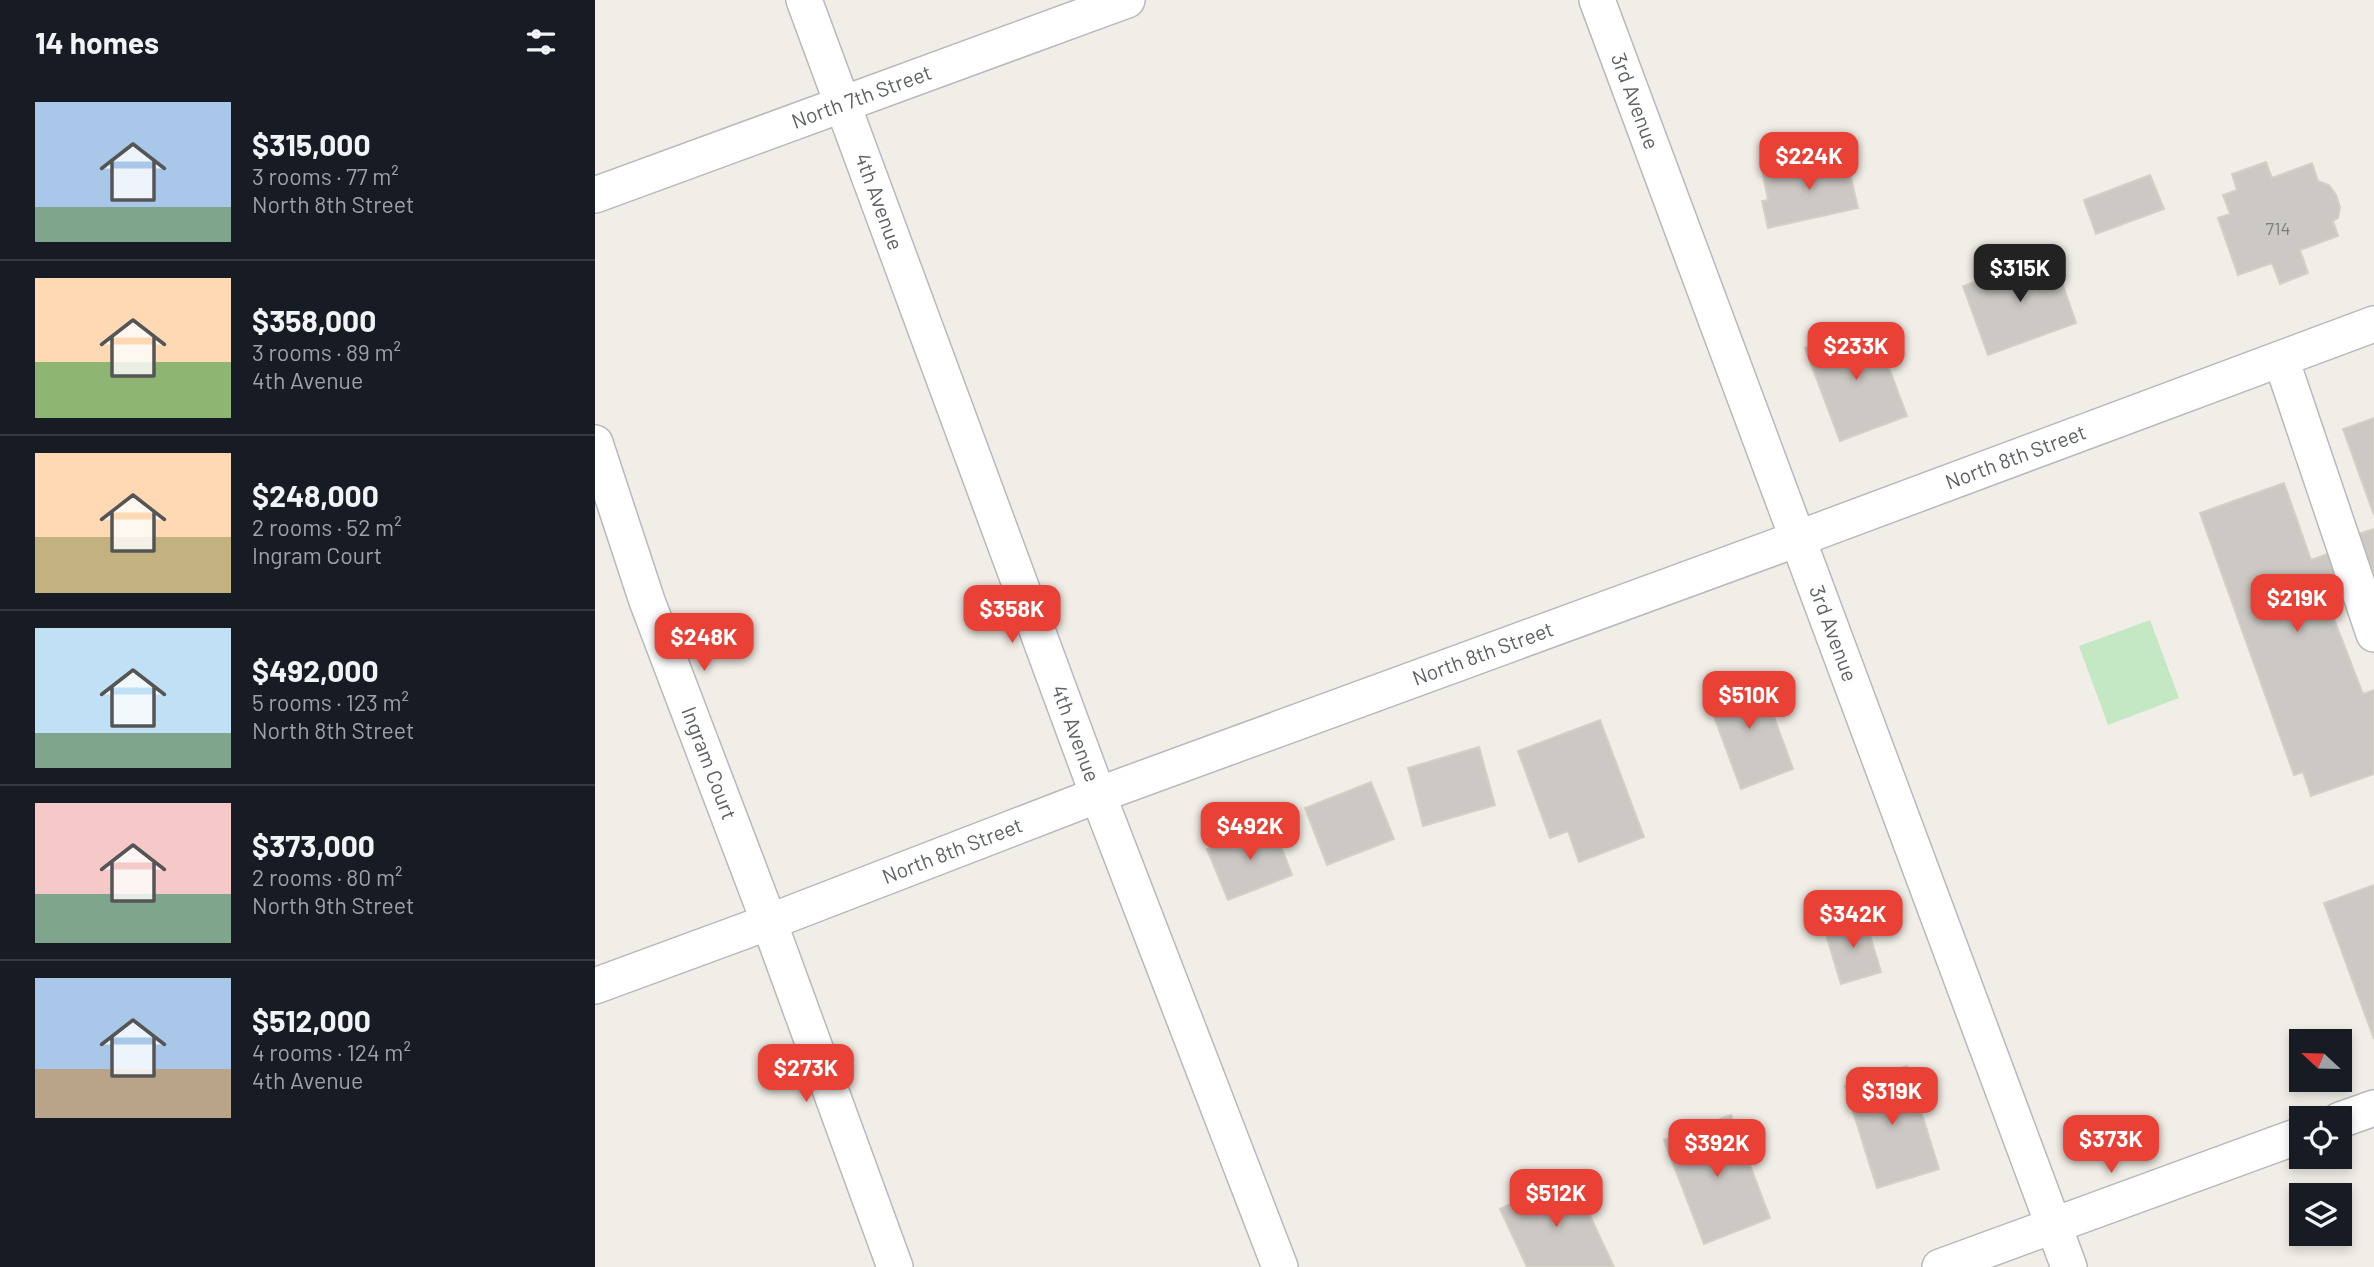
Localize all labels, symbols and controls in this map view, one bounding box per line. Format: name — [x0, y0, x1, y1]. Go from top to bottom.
icon: filters — [522, 23, 560, 61]
text: 14 homes — [35, 24, 159, 60]
street label: 3rd Avenue — [1607, 49, 1665, 152]
street label: North 7th Street — [788, 59, 935, 133]
text: $315,000 — [252, 126, 371, 162]
icon: home — [91, 130, 175, 214]
pin: $224K — [1760, 132, 1858, 192]
text: $224K — [1775, 141, 1843, 169]
street label: 4th Avenue — [851, 149, 909, 253]
text: 3 rooms · 77 m² — [252, 162, 399, 190]
text: North 8th Street — [252, 190, 414, 218]
house number: 714 — [2266, 217, 2290, 239]
pin: $315K — [1971, 244, 2069, 304]
text: $315K — [1990, 253, 2050, 281]
text: $358,000 — [252, 302, 376, 338]
icon: home — [91, 306, 175, 390]
pin: $233K — [1807, 322, 1905, 382]
text: $233K — [1824, 331, 1888, 359]
text: 3 rooms · 89 m² — [252, 338, 401, 366]
text: 4th Avenue — [252, 366, 363, 394]
street label: North 8th Street — [1941, 418, 2089, 494]
text: $248,000 — [252, 477, 379, 513]
icon: home — [91, 481, 175, 565]
text: 2 rooms · 52 m² — [252, 513, 402, 541]
text: Ingram Court — [252, 541, 382, 569]
pin: $219K — [2248, 574, 2346, 634]
street label: 3rd Avenue — [1805, 581, 1864, 685]
text: $219K — [2267, 583, 2327, 611]
pin: $358K — [963, 586, 1061, 645]
text: $358K — [980, 594, 1044, 622]
pin: $248K — [655, 614, 753, 673]
street label: North 8th Street — [1408, 615, 1556, 690]
text: $248K — [671, 622, 737, 650]
text: $492,000 — [252, 652, 379, 688]
icon: home — [91, 656, 175, 740]
pin: $510K — [1700, 672, 1798, 731]
text: $510K — [1719, 680, 1779, 708]
street label: 4th Avenue — [1047, 681, 1106, 785]
text: 5 rooms · 123 m² — [252, 688, 409, 716]
street label: Ingram Court — [677, 703, 743, 823]
text: North 8th Street — [252, 716, 414, 744]
pin: $492K — [1201, 802, 1299, 862]
street label: North 8th Street — [878, 811, 1026, 888]
text: $492K — [1217, 811, 1283, 839]
text: $373,000 — [252, 827, 375, 863]
icon: home — [91, 831, 175, 915]
text: 2 rooms · 80 m² — [252, 863, 402, 891]
pin: $342K — [1804, 890, 1902, 950]
text: North 9th Street — [252, 891, 414, 919]
text: $342K — [1820, 899, 1886, 927]
text: $512,000 — [252, 1002, 371, 1038]
icon: home — [91, 1006, 175, 1090]
north arrow — [2289, 1029, 2352, 1092]
map controls — [2289, 1029, 2352, 1246]
text: 4 rooms · 124 m² — [252, 1038, 411, 1066]
pin: $273K — [757, 1044, 855, 1104]
text: $273K — [774, 1053, 838, 1081]
text: 4th Avenue — [252, 1066, 363, 1094]
pin: $319K — [1843, 1068, 1941, 1127]
text: $319K — [1862, 1076, 1922, 1104]
button: locate — [2289, 1106, 2352, 1169]
pin: $373K — [2062, 1116, 2160, 1175]
pin: $392K — [1668, 1120, 1766, 1179]
text: $373K — [2079, 1124, 2143, 1152]
text: $392K — [1684, 1128, 1750, 1156]
pin: $512K — [1507, 1170, 1605, 1229]
text: $512K — [1526, 1178, 1586, 1206]
button: layers — [2289, 1183, 2352, 1246]

